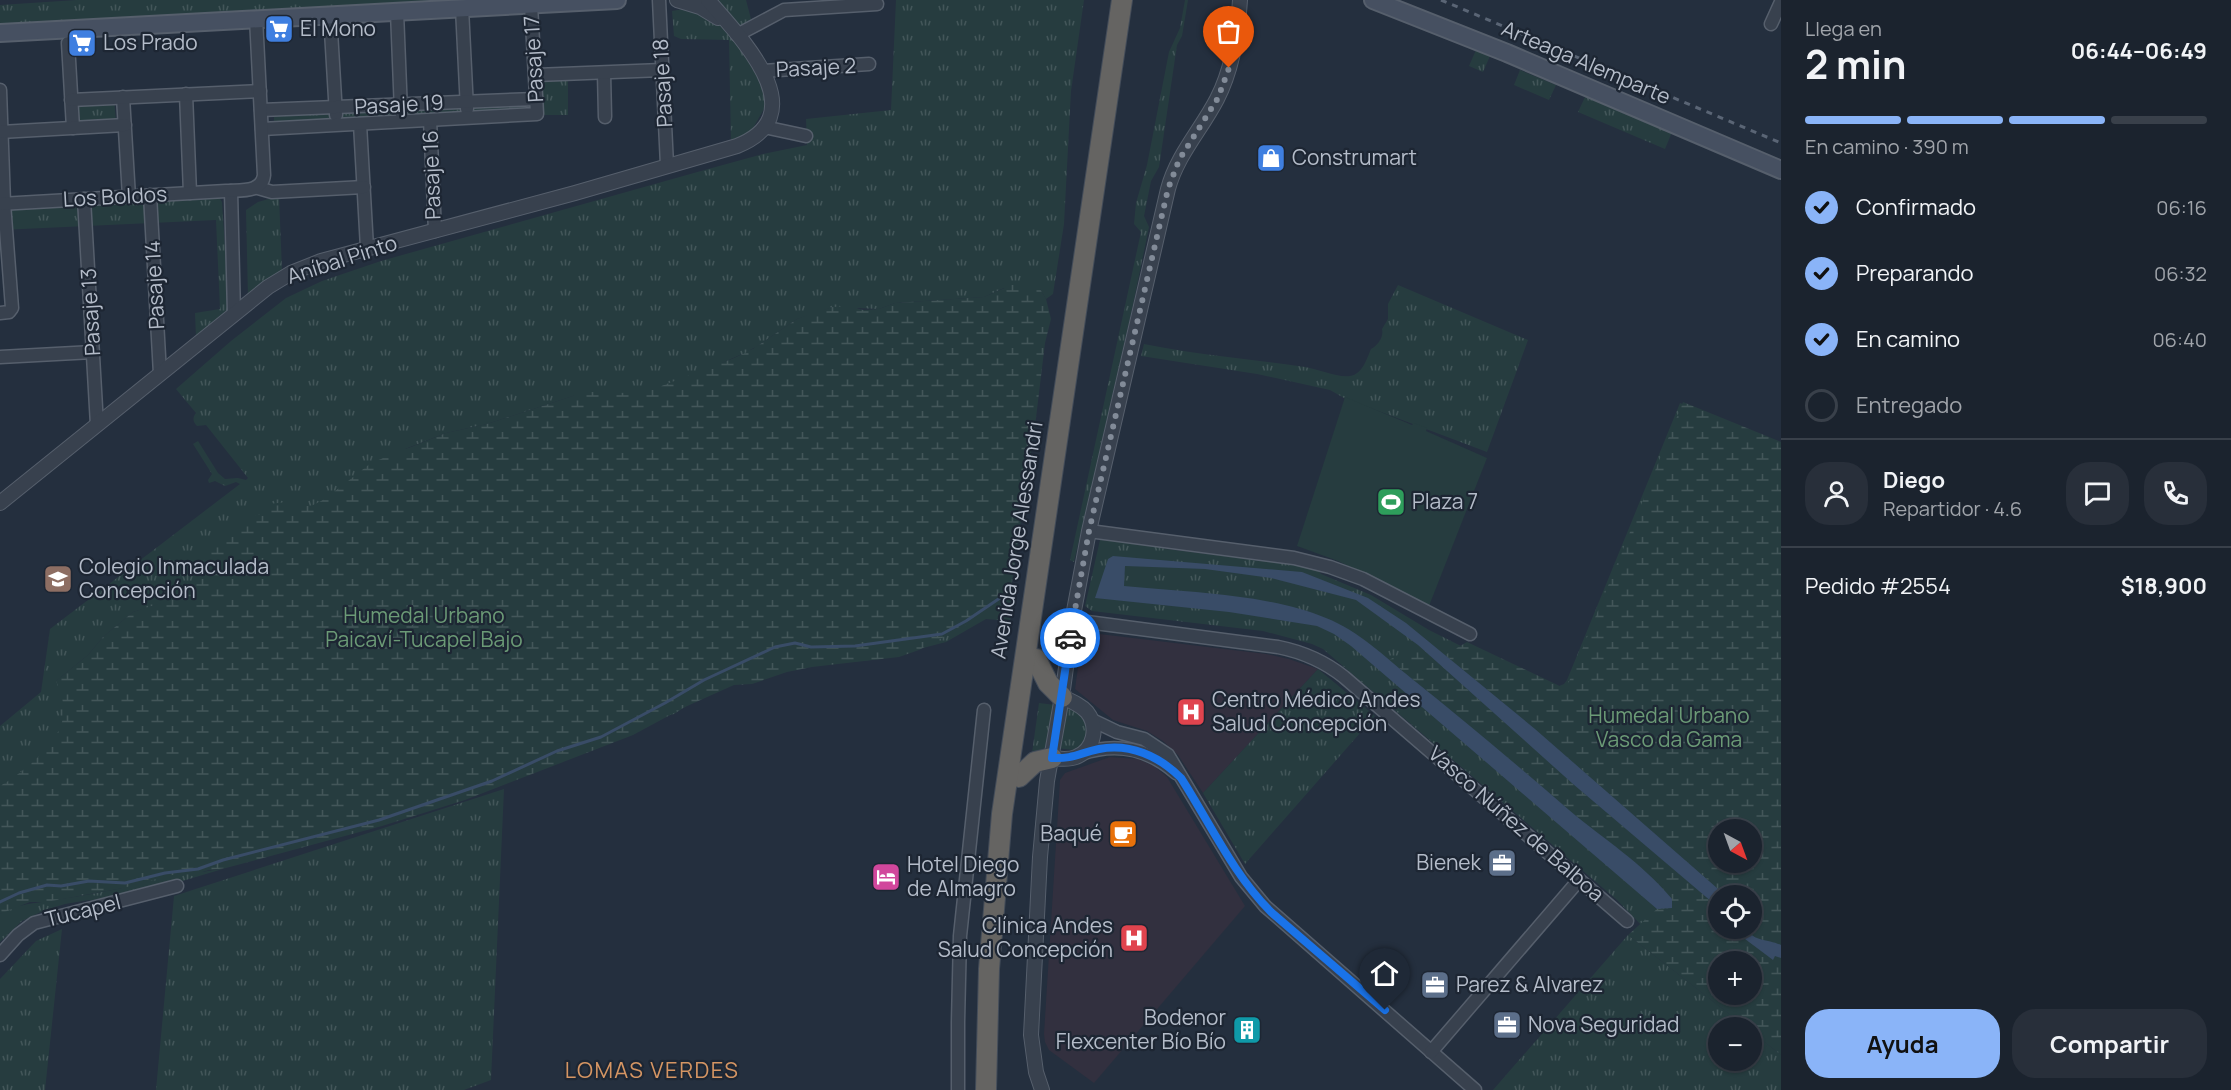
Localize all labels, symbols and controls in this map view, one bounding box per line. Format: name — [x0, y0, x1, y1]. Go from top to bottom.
pin — [1203, 6, 1254, 68]
supermarket icon: El Mono — [263, 13, 295, 45]
place label: El Mono — [300, 14, 376, 42]
street label: Arteaga Alemparte — [1498, 14, 1675, 110]
street label: Pasaje 17 — [517, 15, 549, 103]
icon: bag — [1212, 15, 1245, 48]
text: Llega en — [1805, 15, 1882, 42]
supermarket icon: Los Prado — [66, 27, 98, 59]
place label: Los Prado — [103, 28, 198, 56]
text: 06:44–06:49 — [2071, 36, 2207, 66]
text: 2 min — [1805, 37, 1906, 91]
street label: Pasaje 18 — [646, 38, 678, 128]
street label: Pasaje 2 — [775, 51, 857, 83]
street label: Pasaje 19 — [354, 88, 444, 120]
street label: Pasaje 16 — [415, 130, 447, 220]
text: En camino · 390 m — [1805, 133, 1969, 160]
shop icon: Construmart — [1255, 142, 1287, 174]
place label: Construmart — [1292, 143, 1417, 171]
street label: Los Boldos — [62, 179, 168, 213]
icon: check — [1805, 191, 1838, 224]
text: Confirmado — [1856, 192, 1976, 222]
text: 06:16 — [2156, 194, 2207, 221]
street label: Aníbal Pinto — [283, 228, 400, 290]
street label: Pasaje 14 — [138, 240, 170, 330]
icon: check — [1805, 257, 1838, 290]
text: Preparando — [1856, 258, 1974, 288]
text: 06:32 — [2154, 260, 2207, 287]
street label: Pasaje 13 — [74, 267, 106, 357]
icon: check — [1805, 323, 1838, 356]
text: En camino — [1856, 324, 1960, 354]
text: 06:40 — [2152, 326, 2207, 353]
text: Entregado — [1856, 390, 1962, 420]
street label: Avenida Jorge Alessandri — [983, 419, 1049, 661]
button: person — [1805, 462, 1868, 525]
button: chat — [2066, 462, 2129, 525]
button: phone — [2144, 462, 2207, 525]
text: Diego — [1883, 465, 1945, 495]
sports icon: Plaza 7 — [1375, 486, 1407, 518]
place label: Plaza 7 — [1412, 487, 1478, 515]
text: Repartidor · 4.6 — [1883, 495, 2022, 522]
place label: Colegio Inmaculada Concepción — [79, 552, 269, 604]
school or university icon: Colegio Inmaculada Concepción — [42, 563, 74, 595]
text: Pedido #2554 — [1805, 571, 1951, 601]
text: $18,900 — [2121, 571, 2207, 601]
park label: Humedal Urbano Paicaví-Tucapel Bajo — [325, 601, 523, 653]
courier — [1040, 608, 1100, 668]
icon: car — [1054, 622, 1087, 655]
place label: Centro Médico Andes Salud Concepción — [1212, 685, 1421, 737]
hospital icon: Centro Médico Andes Salud Concepción — [1175, 696, 1207, 728]
park label: Humedal Urbano Vasco da Gama — [1588, 701, 1750, 753]
street label: Vasco Núñez de Balboa — [1423, 739, 1610, 907]
cafe icon: Baqué — [1107, 818, 1139, 850]
place label: Baqué — [1040, 819, 1102, 847]
north arrow — [1708, 819, 1762, 873]
map controls — [1708, 819, 1762, 1071]
office icon: Bienek — [1486, 847, 1518, 879]
place label: Bienek — [1416, 848, 1482, 876]
place label: Hotel Diego de Almagro — [907, 850, 1019, 902]
hotel icon: Hotel Diego de Almagro — [870, 861, 902, 893]
button: locate — [1708, 885, 1762, 939]
street label: Tucapel — [42, 887, 123, 933]
place label: Clínica Andes Salud Concepción — [938, 911, 1113, 963]
hospital icon: Clínica Andes Salud Concepción — [1118, 922, 1150, 954]
pin — [1359, 948, 1410, 1010]
button: + — [1708, 951, 1762, 1005]
icon: home — [1368, 957, 1401, 990]
office icon: Parez & Alvarez — [1419, 969, 1451, 1001]
place label: Parez & Alvarez — [1456, 970, 1603, 998]
place label: Bodenor Flexcenter Bío Bío — [1056, 1003, 1226, 1055]
office icon: Nova Seguridad — [1491, 1009, 1523, 1041]
button: Ayuda — [1805, 1009, 2000, 1078]
button: Compartir — [2012, 1009, 2207, 1078]
place label: Nova Seguridad — [1528, 1010, 1679, 1038]
building icon: Bodenor Flexcenter Bío Bío — [1231, 1014, 1263, 1046]
button: − — [1708, 1017, 1762, 1071]
district label: LOMAS VERDES — [565, 1055, 739, 1085]

